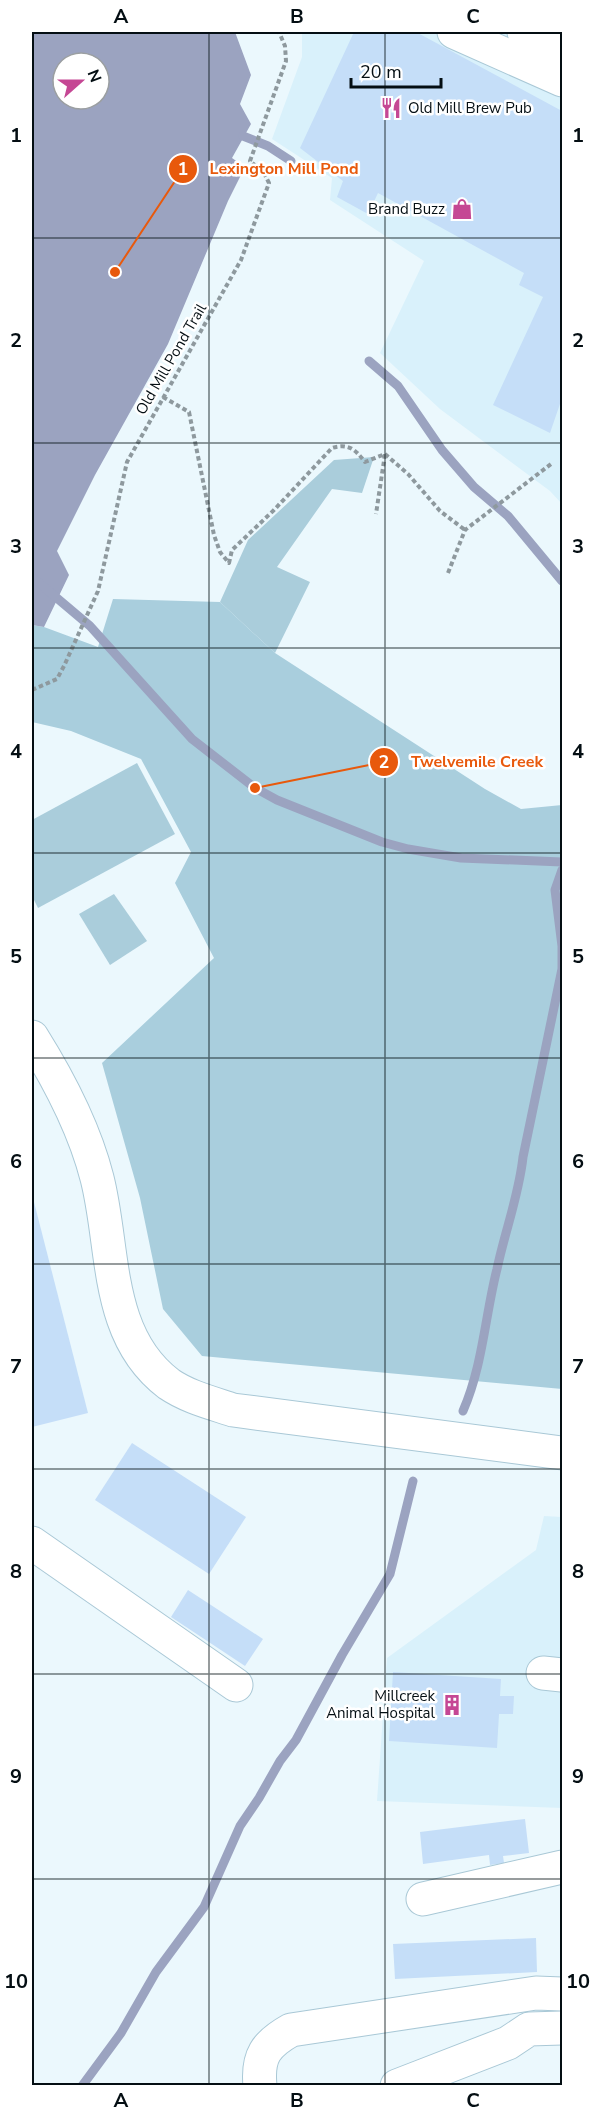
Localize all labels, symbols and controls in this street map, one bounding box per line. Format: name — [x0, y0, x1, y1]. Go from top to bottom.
text: A — [114, 3, 129, 30]
text: B — [290, 3, 304, 30]
text: C — [466, 3, 480, 30]
north arrow — [51, 51, 111, 111]
scale bar — [351, 51, 441, 89]
text: 20 m — [360, 60, 402, 84]
text: N — [82, 66, 106, 86]
restaurant icon: Old Mill Brew Pub — [379, 96, 403, 120]
place label: Old Mill Brew Pub — [408, 98, 532, 118]
text: 1 — [10, 122, 22, 149]
text: 1 — [572, 122, 584, 149]
callout: Lexington Mill Pond — [168, 152, 371, 186]
text: 1 — [178, 157, 188, 181]
text: Lexington Mill Pond — [209, 158, 359, 180]
shop icon: Brand Buzz — [450, 197, 474, 221]
place label: Brand Buzz — [368, 199, 445, 219]
street label: Old Mill Pond Trail — [131, 299, 211, 418]
text: 2 — [10, 327, 22, 354]
text: 2 — [572, 327, 584, 354]
text: 3 — [10, 533, 22, 560]
text: 3 — [572, 533, 584, 560]
text: 4 — [10, 738, 22, 765]
text: 4 — [572, 738, 584, 765]
callout: Twelvemile Creek — [369, 745, 555, 779]
text: 2 — [379, 750, 389, 774]
text: Twelvemile Creek — [411, 751, 543, 773]
text: 5 — [10, 943, 22, 970]
text: 5 — [572, 943, 584, 970]
text: 6 — [10, 1148, 22, 1175]
text: 6 — [572, 1148, 584, 1175]
text: 7 — [10, 1353, 22, 1380]
text: 7 — [572, 1353, 584, 1380]
text: 8 — [10, 1558, 22, 1585]
text: 8 — [572, 1558, 584, 1585]
place label: Millcreek Animal Hospital — [326, 1686, 436, 1723]
building icon: Millcreek Animal Hospital — [440, 1693, 464, 1717]
text: 9 — [10, 1763, 22, 1790]
text: 9 — [572, 1763, 584, 1790]
text: 10 — [4, 1968, 28, 1995]
text: 10 — [566, 1968, 590, 1995]
text: A — [114, 2087, 129, 2114]
text: B — [290, 2087, 304, 2114]
text: C — [466, 2087, 480, 2114]

